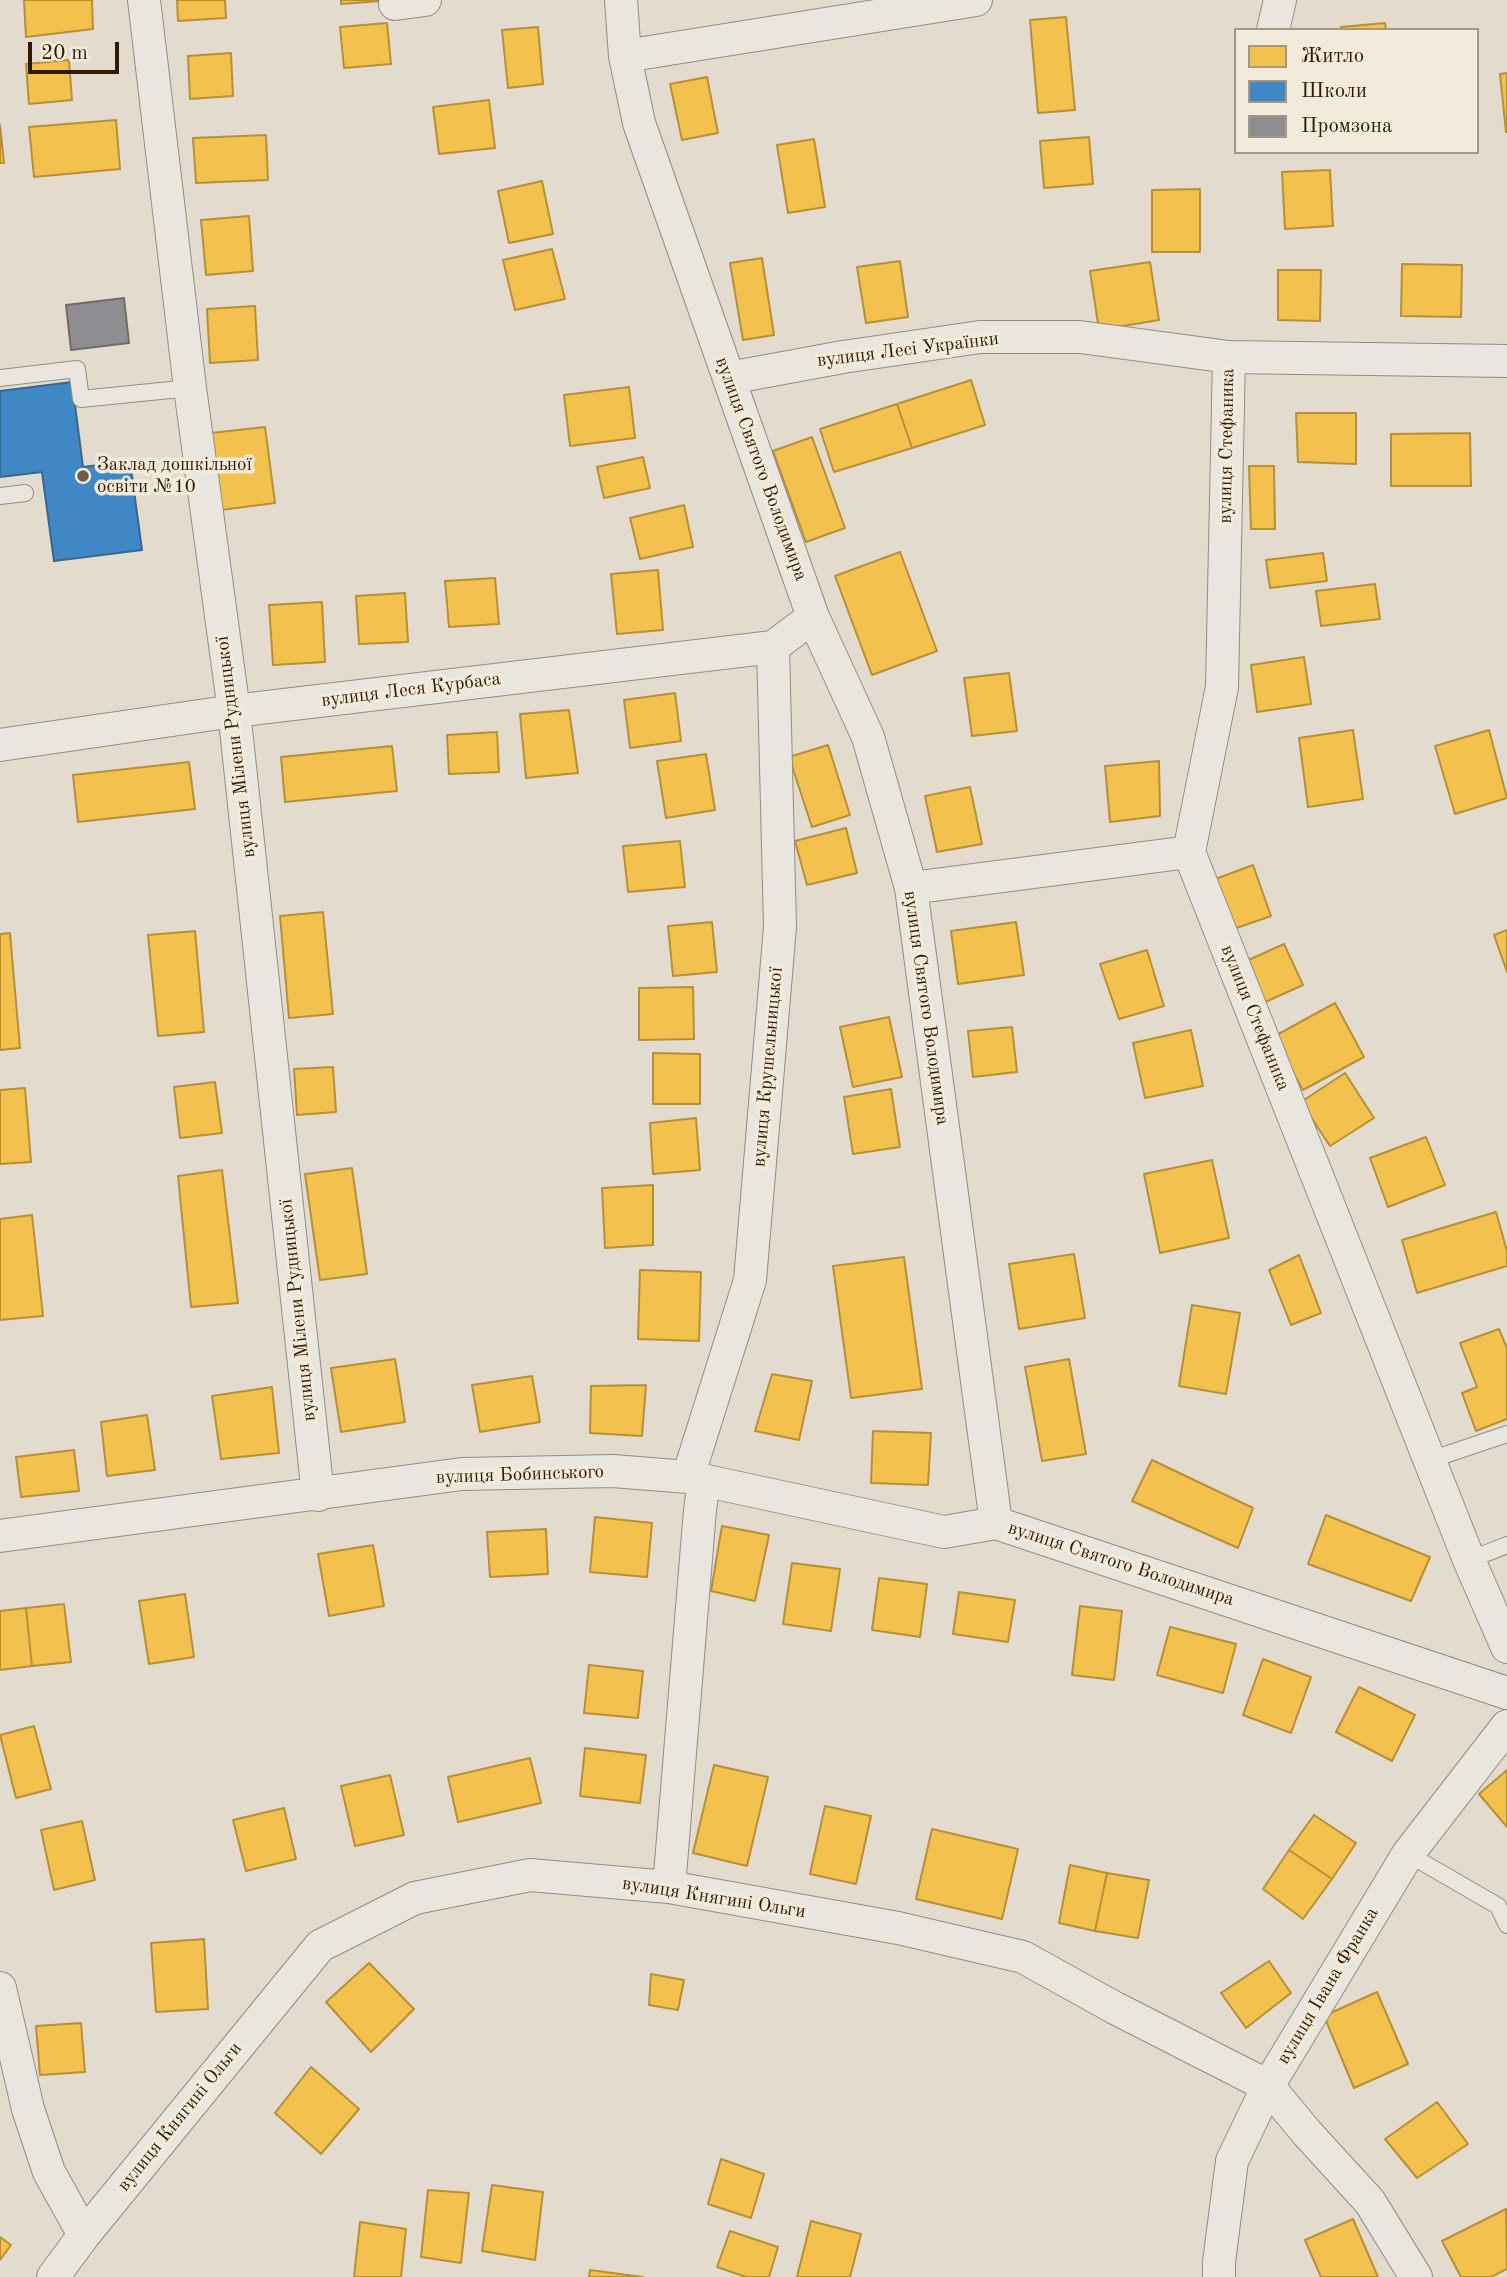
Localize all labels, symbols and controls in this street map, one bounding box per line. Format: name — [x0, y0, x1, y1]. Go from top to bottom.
scale bar — [32, 28, 122, 72]
legend — [1234, 28, 1479, 154]
text: 20 m — [41, 43, 88, 64]
text: Житло — [1301, 46, 1364, 67]
text: Школи — [1301, 81, 1367, 102]
text: Промзона — [1301, 116, 1392, 137]
street label: вулиця Лесі Українки — [816, 328, 1000, 372]
street label: вулиця Святого Володимира — [710, 354, 812, 584]
street label: вулиця Стефаника — [1214, 368, 1240, 524]
place label: Заклад дошкільної освіти №10 — [97, 454, 252, 498]
marker: Заклад дошкільної освіти №10 — [75, 468, 91, 484]
street label: вулиця Мілени Рудницької — [211, 635, 261, 859]
street label: вулиця Леся Курбаса — [320, 668, 502, 712]
street label: вулиця Святого Володимира — [898, 889, 954, 1127]
street label: вулиця Стефаника — [1215, 942, 1295, 1094]
street label: вулиця Крушельницької — [748, 966, 788, 1168]
street label: вулиця Мілени Рудницької — [275, 1198, 321, 1422]
street label: вулиця Бобинського — [436, 1461, 604, 1489]
street label: вулиця Святого Володимира — [1005, 1517, 1237, 1611]
street label: вулиця Княгині Ольги — [621, 1872, 807, 1924]
street label: вулиця Івана Франка — [1272, 1903, 1384, 2069]
street label: вулиця Княгині Ольги — [113, 2038, 247, 2196]

